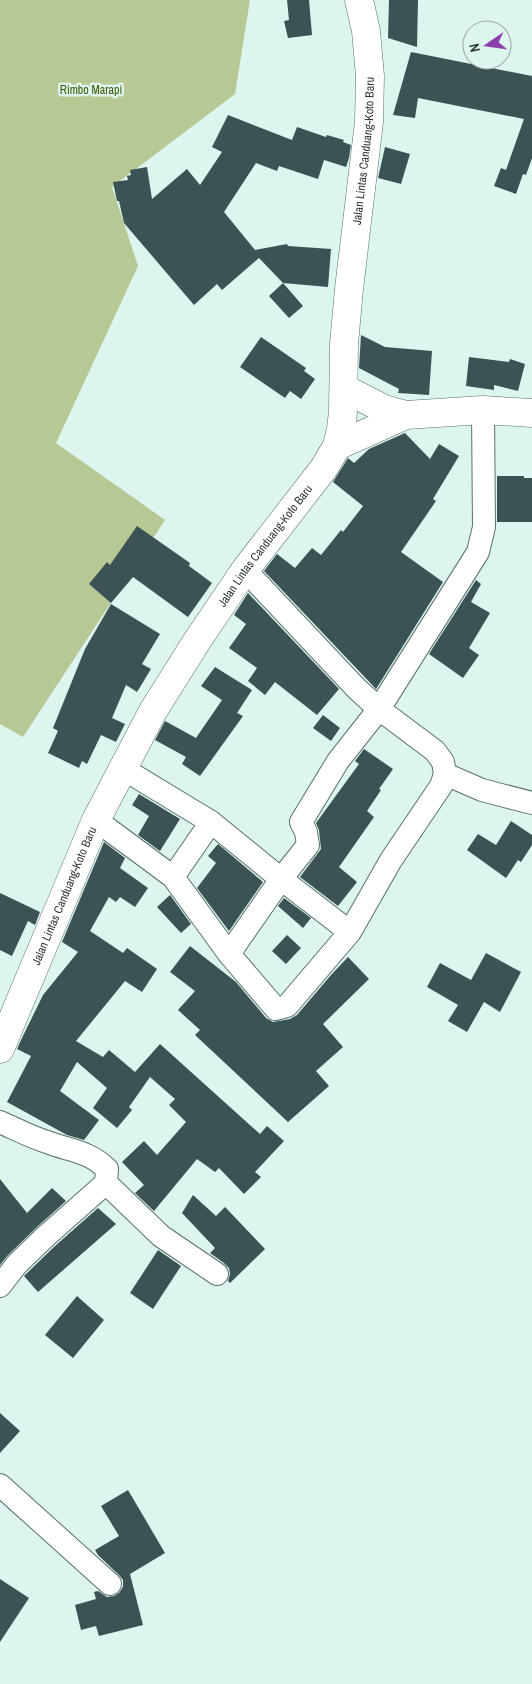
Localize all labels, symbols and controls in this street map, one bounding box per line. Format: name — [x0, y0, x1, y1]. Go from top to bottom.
north arrow — [462, 20, 512, 70]
text: N — [465, 42, 484, 54]
street label: Jalan Lintas Canduang-Koto Baru — [349, 77, 378, 226]
park label: Rimbo Marapi — [60, 82, 122, 98]
street label: Jalan Lintas Canduang-Koto Baru — [214, 482, 316, 610]
street label: Jalan Lintas Canduang-Koto Baru — [28, 824, 100, 968]

